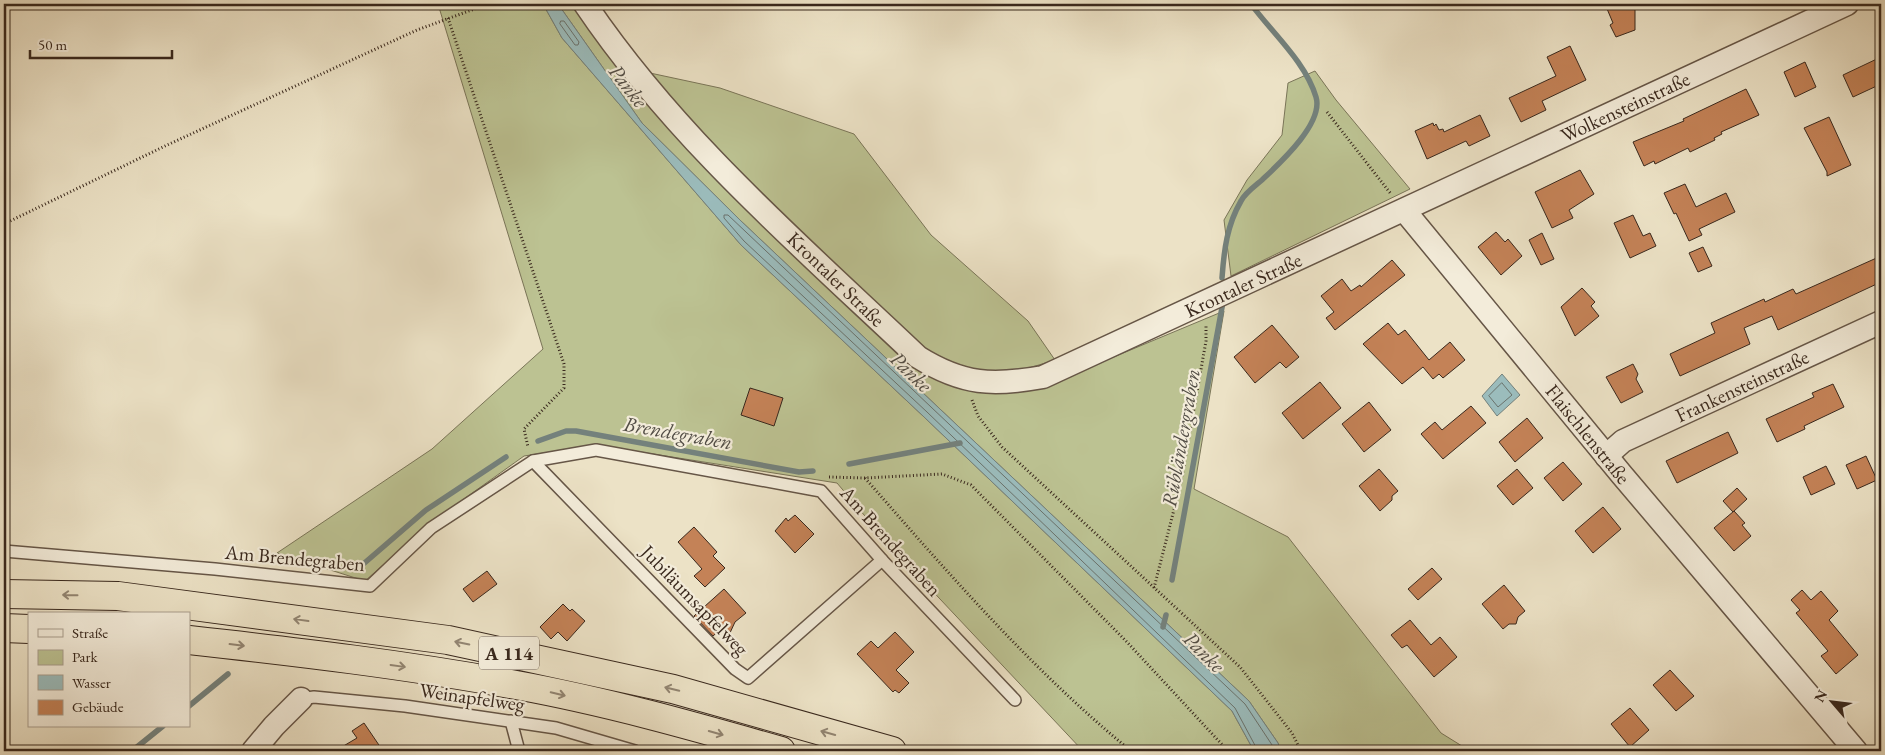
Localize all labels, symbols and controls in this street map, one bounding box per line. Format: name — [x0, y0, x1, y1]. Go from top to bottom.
scale bar — [30, 28, 172, 60]
text: 50 m — [38, 35, 67, 54]
water label: Panke — [603, 58, 654, 114]
street label: Wolkensteinstraße — [1556, 66, 1694, 148]
street label: Krontaler Straße — [781, 226, 891, 332]
street label: Krontaler Straße — [1180, 246, 1306, 323]
street label: Frankensteinstraße — [1671, 344, 1813, 428]
water label: Panke — [885, 345, 939, 399]
water label: Rübländergraben — [1155, 367, 1206, 509]
street label: Flaischlenstraße — [1540, 379, 1636, 489]
water label: Brendegraben — [621, 410, 734, 455]
street label: Am Brendegraben — [834, 479, 948, 602]
street label: Jubiläumsapfelweg — [634, 538, 755, 661]
street label: Am Brendegraben — [223, 539, 366, 577]
one-way arrow — [62, 590, 78, 600]
legend — [28, 612, 190, 728]
one-way arrow — [293, 615, 309, 625]
text: Straße — [72, 623, 108, 642]
water label: Panke — [1178, 625, 1232, 679]
road number: A 114 — [479, 636, 539, 670]
one-way arrow — [454, 638, 470, 647]
one-way arrow — [229, 641, 245, 651]
text: Park — [72, 647, 99, 666]
one-way arrow — [390, 661, 406, 671]
text: Wasser — [72, 673, 111, 692]
street label: Weinapfelweg — [418, 677, 527, 717]
north arrow — [1808, 678, 1858, 728]
one-way arrow — [664, 684, 680, 693]
text: N — [1810, 686, 1831, 705]
one-way arrow — [550, 690, 566, 699]
text: Gebäude — [72, 697, 124, 716]
one-way arrow — [708, 728, 724, 738]
one-way arrow — [821, 728, 837, 738]

